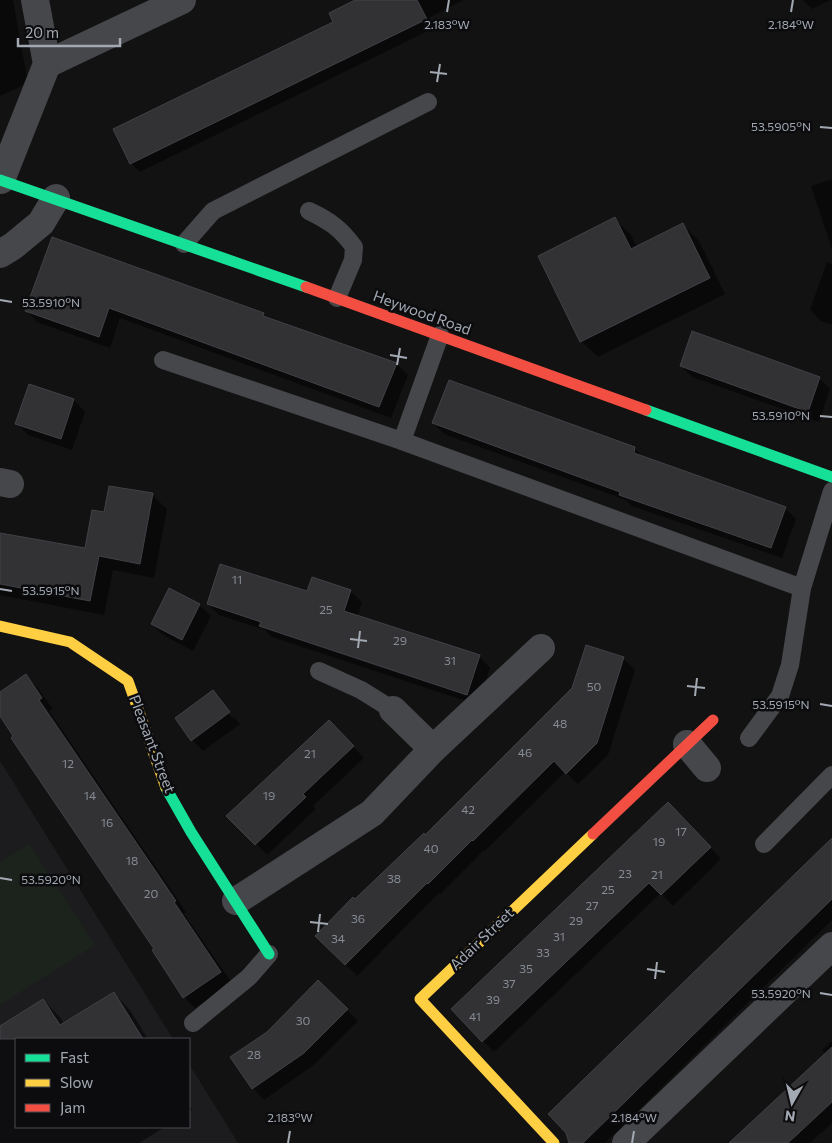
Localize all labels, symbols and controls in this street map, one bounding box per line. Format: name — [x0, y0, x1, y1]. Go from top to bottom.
scale bar — [18, 15, 120, 47]
text: 2.183°W — [424, 17, 470, 31]
text: 2.184°W — [768, 17, 814, 31]
text: 20 m — [25, 23, 59, 41]
text: 53.5905°N — [751, 119, 811, 133]
street label: Heywood Road — [371, 286, 474, 338]
text: 53.5910°N — [22, 295, 80, 309]
text: 53.5910°N — [752, 408, 810, 422]
house number: 11 — [232, 572, 242, 586]
text: 53.5915°N — [22, 583, 80, 597]
house number: 25 — [319, 602, 333, 616]
house number: 29 — [393, 633, 407, 647]
house number: 31 — [444, 653, 456, 667]
house number: 50 — [587, 679, 602, 693]
street label: Pleasant Street — [126, 692, 180, 795]
text: 53.5915°N — [752, 697, 810, 711]
house number: 48 — [553, 716, 567, 730]
house number: 46 — [518, 745, 532, 759]
house number: 21 — [304, 746, 316, 760]
house number: 12 — [62, 756, 74, 770]
house number: 14 — [84, 788, 96, 802]
house number: 19 — [263, 788, 275, 802]
house number: 42 — [461, 802, 475, 816]
house number: 16 — [101, 815, 113, 829]
house number: 17 — [675, 824, 687, 838]
house number: 19 — [653, 834, 665, 848]
house number: 40 — [423, 841, 439, 855]
house number: 18 — [126, 853, 138, 867]
house number: 23 — [618, 866, 632, 880]
house number: 21 — [651, 867, 663, 881]
house number: 38 — [387, 871, 401, 885]
text: 53.5920°N — [21, 872, 81, 886]
house number: 25 — [601, 882, 615, 896]
house number: 20 — [144, 886, 158, 900]
house number: 27 — [586, 898, 598, 912]
street label: Adair Street — [446, 903, 517, 973]
house number: 36 — [351, 911, 365, 925]
house number: 29 — [569, 913, 583, 927]
house number: 31 — [553, 929, 565, 943]
house number: 34 — [331, 931, 345, 945]
house number: 33 — [536, 945, 550, 959]
house number: 35 — [519, 961, 533, 975]
house number: 37 — [502, 976, 516, 990]
text: 53.5920°N — [751, 986, 811, 1000]
house number: 39 — [486, 992, 500, 1006]
house number: 41 — [469, 1009, 481, 1023]
house number: 30 — [296, 1013, 311, 1027]
legend — [15, 1038, 190, 1128]
house number: 28 — [247, 1047, 261, 1061]
text: Fast — [60, 1048, 89, 1066]
text: Slow — [60, 1073, 93, 1091]
north arrow — [767, 1078, 817, 1128]
text: Jam — [60, 1098, 85, 1116]
text: N — [784, 1107, 797, 1126]
text: 2.183°W — [267, 1110, 313, 1124]
text: 2.184°W — [611, 1110, 657, 1124]

